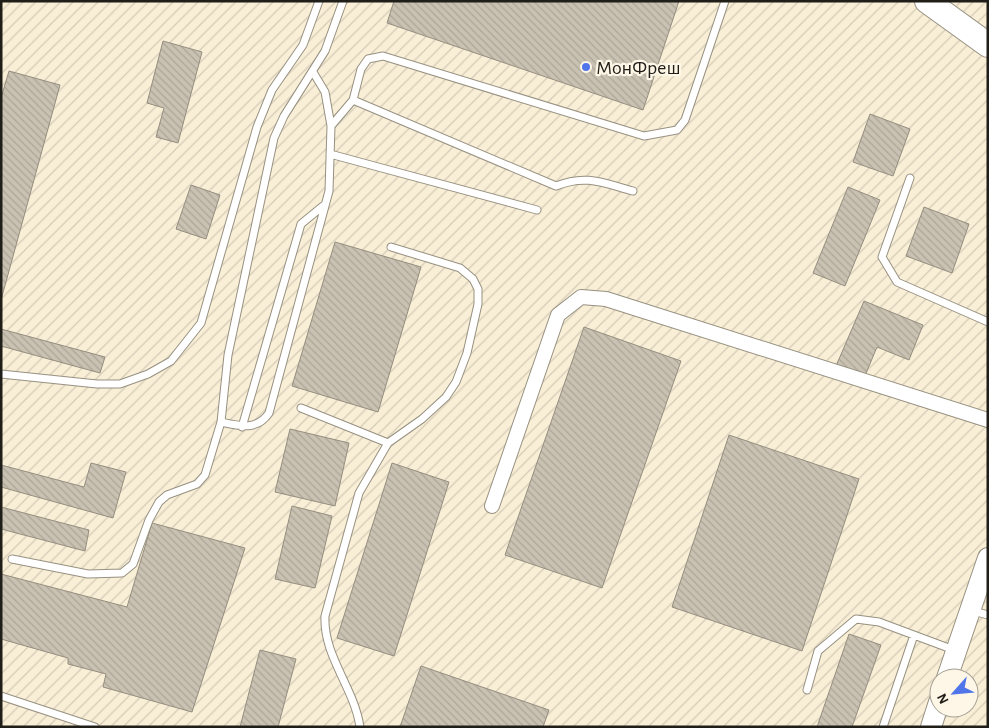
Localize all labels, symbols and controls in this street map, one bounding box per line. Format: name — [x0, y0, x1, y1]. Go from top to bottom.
place label: МонФреш — [596, 58, 681, 78]
marker: МонФреш — [580, 61, 592, 73]
north arrow — [929, 668, 979, 718]
text: N — [935, 691, 952, 706]

